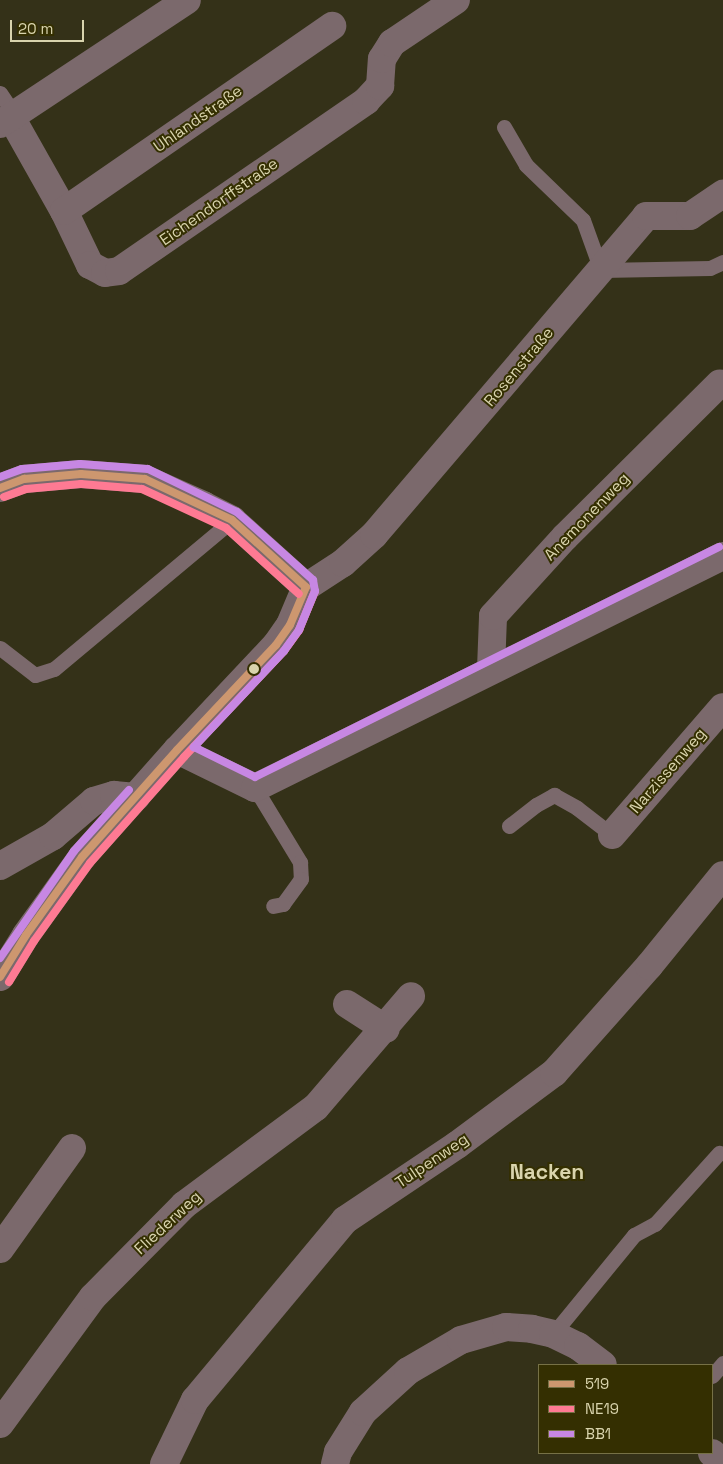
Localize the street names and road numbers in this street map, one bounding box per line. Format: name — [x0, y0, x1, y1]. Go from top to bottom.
street label: Uhlandstraße — [150, 81, 246, 157]
street label: Eichendorffstraße — [156, 154, 282, 250]
street label: Rosenstraße — [480, 323, 558, 411]
street label: Anemonenweg — [540, 469, 634, 565]
street label: Narzissenweg — [626, 724, 710, 818]
street label: Tulpenweg — [392, 1130, 472, 1192]
street label: Fliederweg — [131, 1187, 205, 1259]

